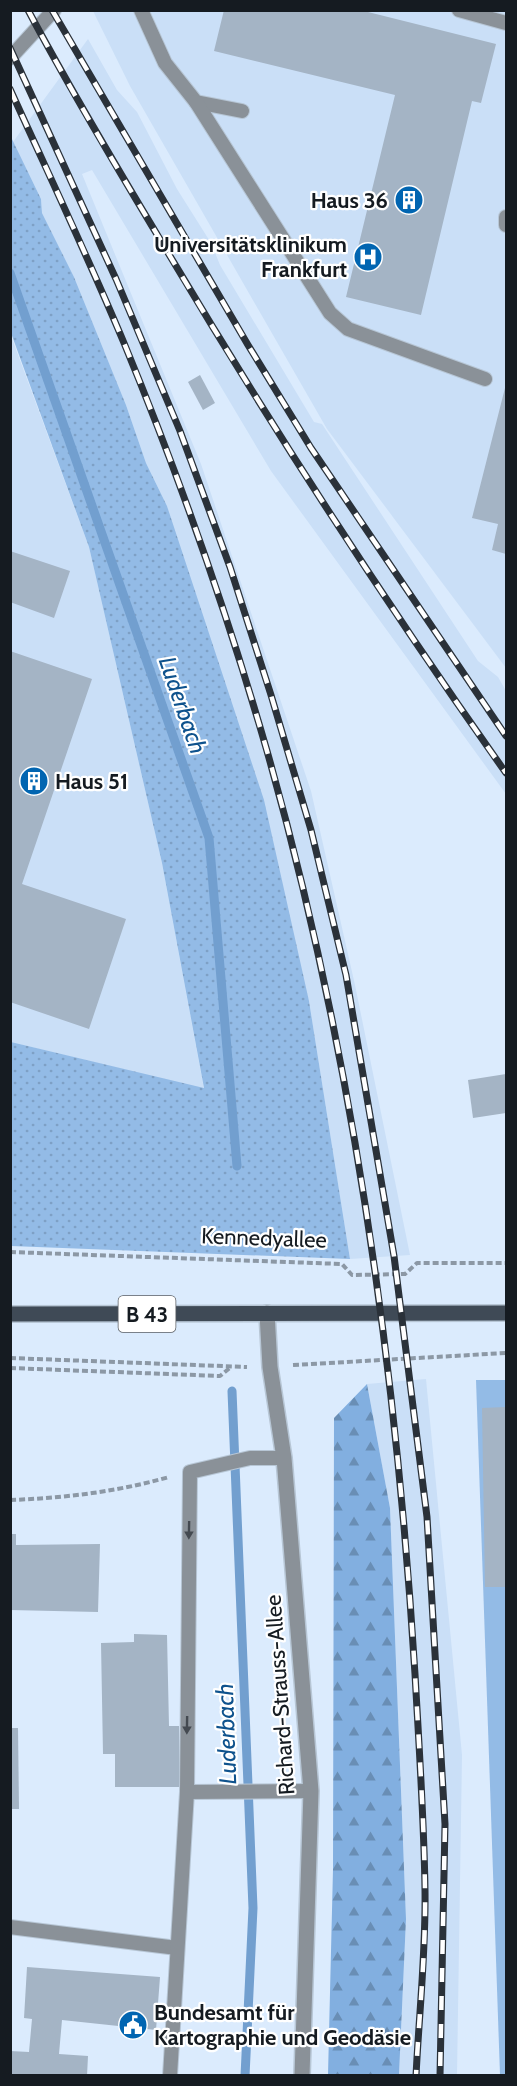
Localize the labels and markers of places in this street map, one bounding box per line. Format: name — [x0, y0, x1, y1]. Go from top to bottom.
building icon: Haus 36 — [393, 184, 425, 216]
place label: Haus 36 — [311, 187, 388, 214]
place label: Universitätsklinikum Frankfurt — [154, 231, 347, 283]
hospital icon: Universitätsklinikum Frankfurt — [352, 241, 384, 273]
building icon: Haus 51 — [18, 765, 50, 797]
place label: Haus 51 — [55, 768, 128, 795]
place label: Bundesamt für Kartographie und Geodäsie — [154, 1999, 411, 2051]
public building icon: Bundesamt für Kartographie und Geodäsie — [117, 2009, 149, 2041]

